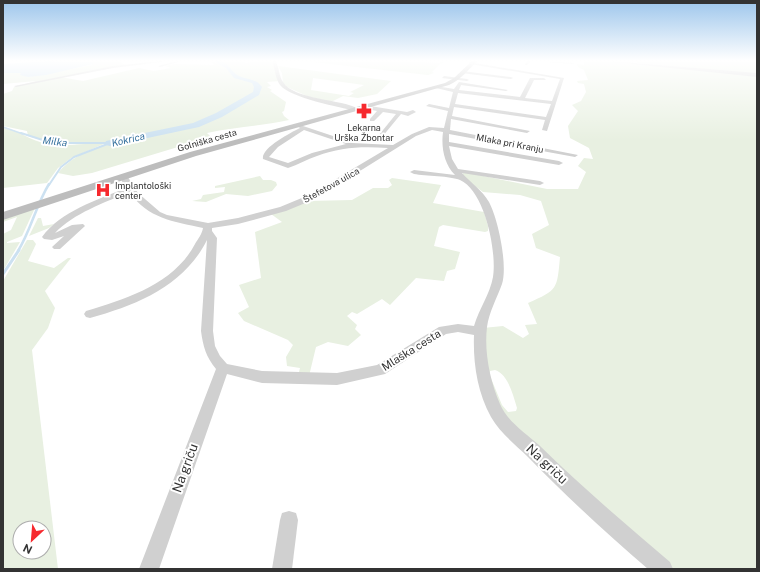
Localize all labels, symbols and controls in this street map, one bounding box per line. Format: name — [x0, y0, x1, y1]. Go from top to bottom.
pharmacy icon: Lekarna Urška Žbontar — [355, 102, 373, 120]
place label: Lekarna Urška Žbontar — [334, 122, 394, 143]
street label: Golniška cesta — [176, 126, 238, 154]
water label: Kokrica — [110, 129, 146, 149]
street label: Mlaka pri Kranju — [475, 131, 545, 155]
water label: Milka — [42, 134, 68, 148]
street label: Štefetova ulica — [301, 165, 361, 205]
place label: Implantološki center — [115, 180, 171, 201]
hospital icon: Implantološki center — [94, 181, 112, 199]
street label: Mlaška cesta — [379, 327, 443, 373]
street label: Na griču — [169, 441, 201, 495]
street label: Na griču — [523, 441, 571, 487]
north arrow — [12, 520, 52, 560]
text: N — [21, 542, 34, 556]

